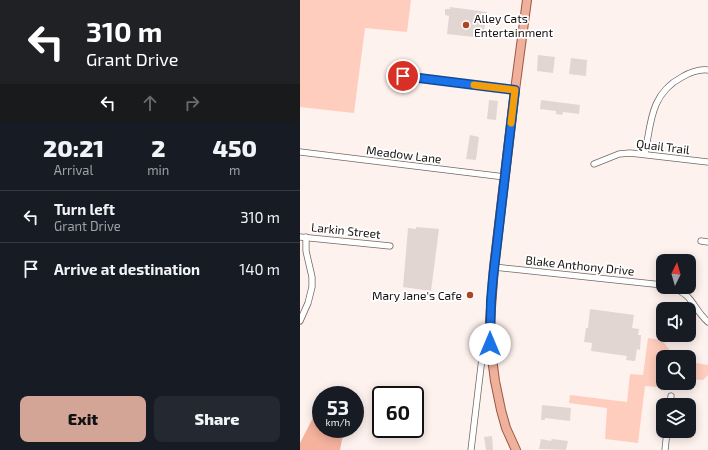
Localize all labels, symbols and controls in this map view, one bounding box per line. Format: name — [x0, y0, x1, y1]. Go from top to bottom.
place label: Alley Cats Entertainment — [474, 11, 554, 39]
text: 310 m — [86, 14, 162, 48]
icon: left — [20, 16, 72, 68]
marker: Alley Cats Entertainment — [461, 20, 471, 30]
text: Grant Drive — [86, 48, 178, 70]
pin — [386, 59, 420, 93]
icon: arrive — [392, 65, 414, 87]
icon: left — [97, 92, 119, 114]
icon: ahead — [139, 92, 161, 114]
icon: right — [181, 92, 203, 114]
text: 20:21 — [43, 133, 104, 162]
text: 2 — [151, 133, 165, 162]
text: 450 — [212, 133, 257, 162]
street label: Quail Trail — [635, 136, 691, 157]
street label: Meadow Lane — [366, 142, 442, 166]
text: Arrival — [54, 162, 93, 178]
text: min — [147, 162, 169, 178]
text: m — [229, 162, 240, 178]
text: Turn left — [54, 200, 115, 218]
icon: left — [20, 206, 42, 228]
text: 310 m — [240, 208, 280, 226]
text: Grant Drive — [54, 218, 121, 234]
street label: Larkin Street — [311, 219, 382, 241]
street label: Blake Anthony Drive — [525, 252, 635, 278]
north arrow — [656, 254, 696, 294]
map controls — [656, 254, 696, 438]
icon: arrive — [20, 258, 42, 280]
text: Arrive at destination — [54, 260, 200, 278]
text: 140 m — [239, 260, 280, 278]
place label: Mary Jane's Cafe — [372, 288, 462, 302]
marker: Mary Jane's Cafe — [465, 290, 475, 300]
button: sound — [656, 302, 696, 342]
position arrow — [469, 323, 511, 365]
button: search — [656, 350, 696, 390]
speed limit sign: 60 — [372, 386, 424, 438]
text: 53 — [327, 395, 349, 419]
button: Exit — [20, 396, 146, 442]
button: Share — [154, 396, 280, 442]
button: layers — [656, 398, 696, 438]
text: km/h — [326, 416, 350, 428]

